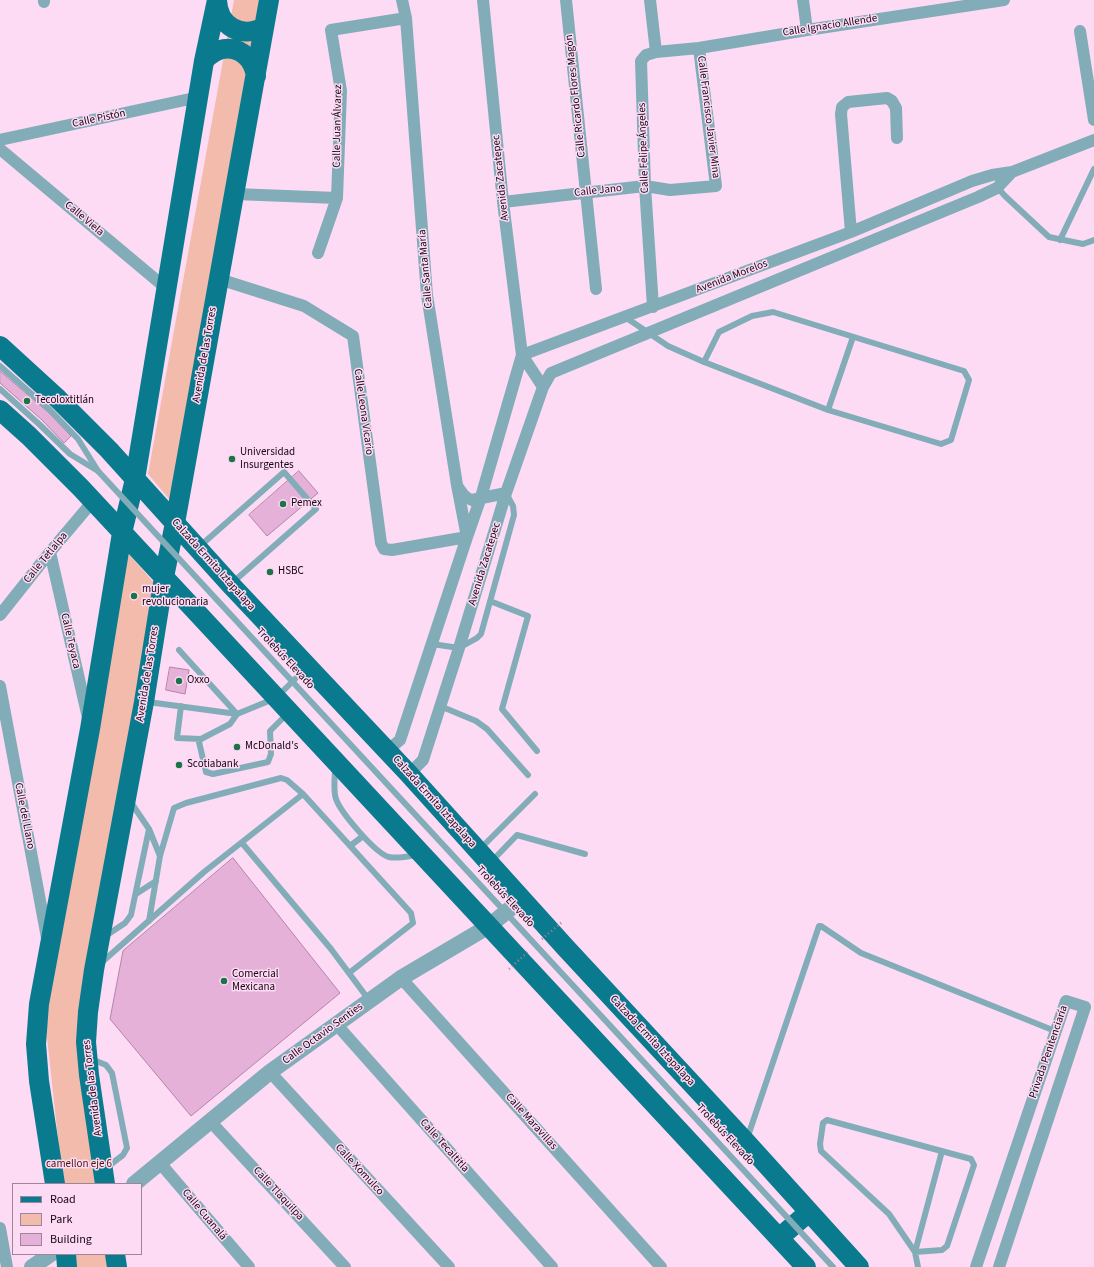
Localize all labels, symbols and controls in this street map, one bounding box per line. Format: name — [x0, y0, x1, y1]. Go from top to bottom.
street label: Calle Ignacio Allende — [782, 12, 878, 40]
street label: Calle Ricardo Flores Magón — [563, 34, 589, 158]
street label: Calle Francisco Javier Mina — [694, 55, 722, 179]
street label: Calle Juan Álvarez — [331, 84, 345, 168]
street label: Calle Felipe Ángeles — [636, 102, 652, 194]
street label: Calle Pistón — [71, 107, 127, 131]
street label: Avenida Zacatepec — [490, 134, 512, 222]
street label: Calle Jano — [573, 182, 623, 200]
street label: Calle Viela — [62, 199, 106, 239]
street label: Calle Santa María — [416, 229, 436, 309]
street label: Avenida Morelos — [694, 257, 770, 297]
street label: Avenida de las Torres — [190, 306, 220, 404]
street label: Calle Leona Vicario — [350, 368, 376, 456]
place label: Tecoloxtitlán — [35, 394, 94, 408]
marker: Tecoloxtitlán — [22, 396, 32, 406]
place label: Universidad Insurgentes — [240, 446, 295, 472]
marker: Universidad Insurgentes — [227, 454, 237, 464]
place label: Pemex — [291, 497, 322, 511]
marker: Pemex — [278, 499, 288, 509]
street label: Calzada Ermita Iztapalapa — [168, 516, 258, 614]
street label: Avenida Zacatepec — [466, 521, 504, 607]
street label: Calle Tetlalpa — [21, 530, 71, 586]
place label: HSBC — [278, 565, 304, 579]
marker: HSBC — [265, 567, 275, 577]
place label: mujer revolucionaria — [142, 583, 208, 609]
marker: mujer revolucionaria — [129, 591, 139, 601]
street label: Calle Teyaca — [57, 612, 83, 670]
street label: Avenida de las Torres — [134, 625, 162, 723]
street label: Trolebús Elevado — [253, 626, 317, 692]
place label: Oxxo — [187, 674, 210, 688]
marker: Oxxo — [174, 676, 184, 686]
place label: McDonald's — [245, 740, 298, 754]
marker: McDonald's — [232, 742, 242, 752]
street label: Calzada Ermita Iztapalapa — [389, 753, 479, 851]
place label: Scotiabank — [187, 758, 238, 772]
marker: Scotiabank — [174, 760, 184, 770]
street label: Calle del Llano — [11, 782, 37, 850]
street label: Trolebús Elevado — [473, 864, 537, 930]
place label: Comercial Mexicana — [232, 968, 279, 994]
marker: Comercial Mexicana — [219, 976, 229, 986]
street label: Calzada Ermita Iztapalapa — [607, 993, 697, 1089]
street label: Calle Octavio Senties — [280, 1000, 366, 1068]
street label: Privada Penitenciaría — [1027, 1004, 1071, 1100]
street label: Avenida de las Torres — [81, 1039, 105, 1137]
street label: Calle Maravillas — [502, 1091, 560, 1153]
street label: Trolebús Elevado — [693, 1102, 757, 1168]
street label: Calle Tecaltitla — [417, 1117, 471, 1175]
street label: Calle Xomulco — [332, 1142, 386, 1198]
park label: camellon eje 6 — [46, 1158, 112, 1172]
street label: Calle Tlaquilpa — [250, 1164, 306, 1224]
legend — [12, 1183, 142, 1255]
street label: Calle Cuanalá — [179, 1187, 229, 1243]
text: Road — [50, 1191, 76, 1208]
text: Park — [50, 1211, 72, 1228]
text: Building — [50, 1231, 92, 1248]

